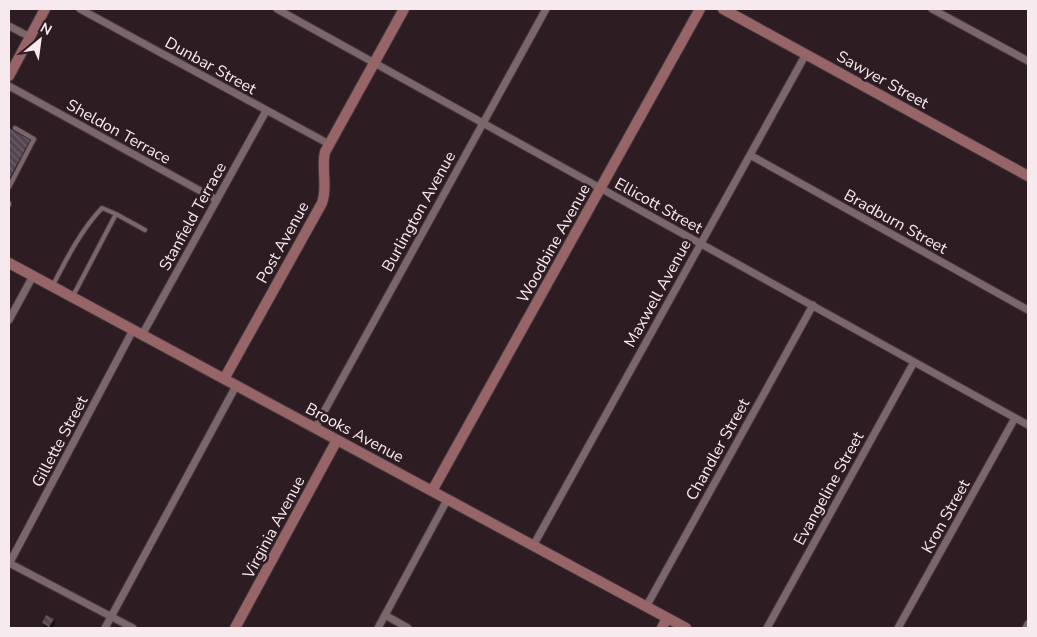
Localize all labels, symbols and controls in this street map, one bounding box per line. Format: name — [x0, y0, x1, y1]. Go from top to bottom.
north arrow — [15, 15, 65, 65]
text: N — [37, 18, 55, 40]
street label: Dunbar Street — [161, 32, 260, 100]
street label: Sawyer Street — [833, 46, 933, 114]
street label: Sheldon Terrace — [62, 94, 175, 170]
street label: Burlington Avenue — [377, 147, 461, 276]
street label: Stanfield Terrace — [154, 158, 232, 275]
street label: Ellicott Street — [611, 173, 707, 239]
street label: Woodbine Avenue — [512, 180, 596, 307]
street label: Bradburn Street — [840, 184, 952, 260]
street label: Post Avenue — [251, 198, 314, 287]
street label: Maxwell Avenue — [619, 236, 697, 351]
street label: Gillette Street — [27, 392, 93, 491]
street label: Chandler Street — [681, 394, 755, 504]
street label: Brooks Avenue — [302, 398, 408, 468]
street label: Evangeline Street — [789, 427, 869, 549]
street label: Virginia Avenue — [237, 472, 310, 584]
street label: Kron Street — [917, 475, 975, 557]

